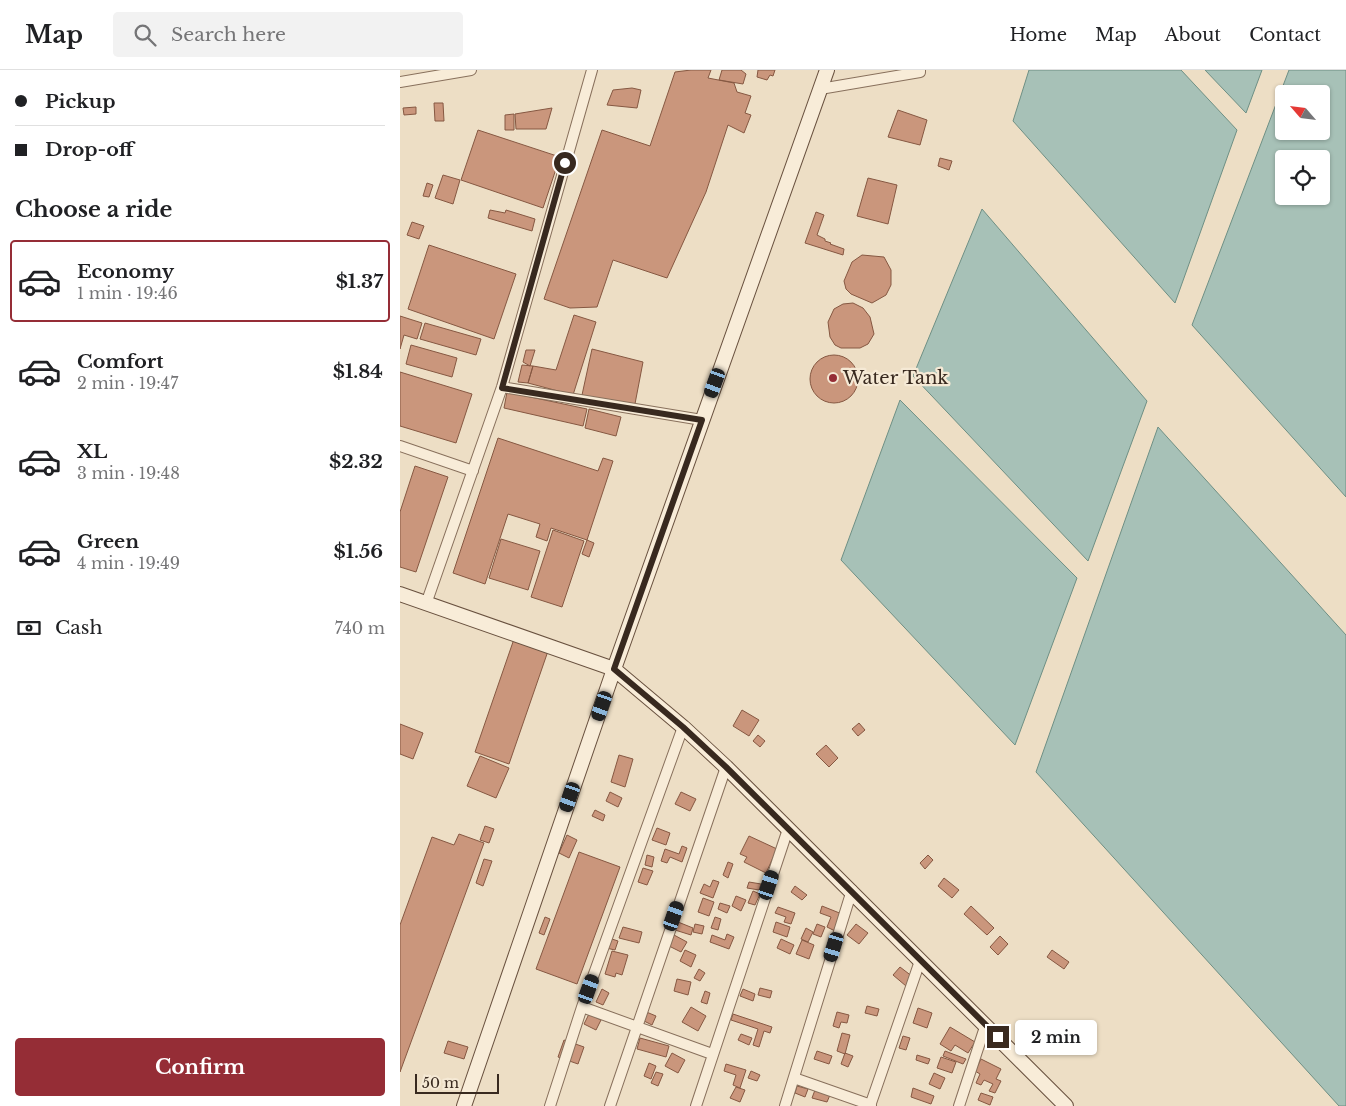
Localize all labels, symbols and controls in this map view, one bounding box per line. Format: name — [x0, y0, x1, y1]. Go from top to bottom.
search box — [113, 12, 463, 57]
text: Map — [25, 20, 83, 49]
icon: search — [131, 21, 159, 49]
text: Search here — [171, 23, 286, 46]
text: Home — [1009, 24, 1067, 46]
text: Map — [1095, 24, 1137, 46]
text: About — [1165, 24, 1221, 46]
text: Contact — [1249, 24, 1321, 46]
north arrow — [1275, 85, 1330, 140]
map controls — [1275, 85, 1330, 205]
text: Pickup — [45, 90, 116, 113]
text: Drop-off — [45, 138, 134, 161]
button: locate — [1275, 150, 1330, 205]
route start — [554, 152, 576, 174]
text: Choose a ride — [15, 196, 172, 223]
icon: car — [17, 259, 62, 304]
text: Economy — [77, 260, 174, 283]
text: $1.37 — [336, 270, 383, 293]
text: 1 min · 19:46 — [77, 283, 178, 303]
icon: car — [17, 349, 62, 394]
text: Comfort — [77, 350, 164, 373]
text: $1.84 — [333, 360, 383, 383]
car — [702, 366, 727, 400]
place label: Water Tank — [842, 367, 948, 389]
marker: Water Tank — [827, 372, 839, 384]
text: 2 min · 19:47 — [77, 373, 178, 393]
icon: car — [17, 439, 62, 484]
text: XL — [77, 440, 107, 463]
text: $2.32 — [329, 450, 383, 473]
text: 3 min · 19:48 — [77, 463, 180, 483]
icon: car — [17, 529, 62, 574]
text: Green — [77, 530, 139, 553]
text: $1.56 — [333, 540, 383, 563]
text: 4 min · 19:49 — [77, 553, 180, 573]
icon: cash — [15, 614, 43, 642]
text: Cash — [55, 616, 102, 639]
text: 740 m — [335, 618, 385, 638]
car — [590, 689, 613, 723]
car — [558, 780, 581, 814]
car — [757, 868, 780, 902]
car — [662, 899, 685, 933]
car — [822, 930, 845, 964]
car — [576, 972, 601, 1006]
callout: 2 min — [1016, 1020, 1098, 1054]
route end — [987, 1026, 1009, 1048]
text: 2 min — [1031, 1027, 1081, 1047]
button: Confirm — [15, 1038, 385, 1096]
scale bar — [415, 1071, 499, 1094]
text: 50 m — [422, 1074, 459, 1092]

